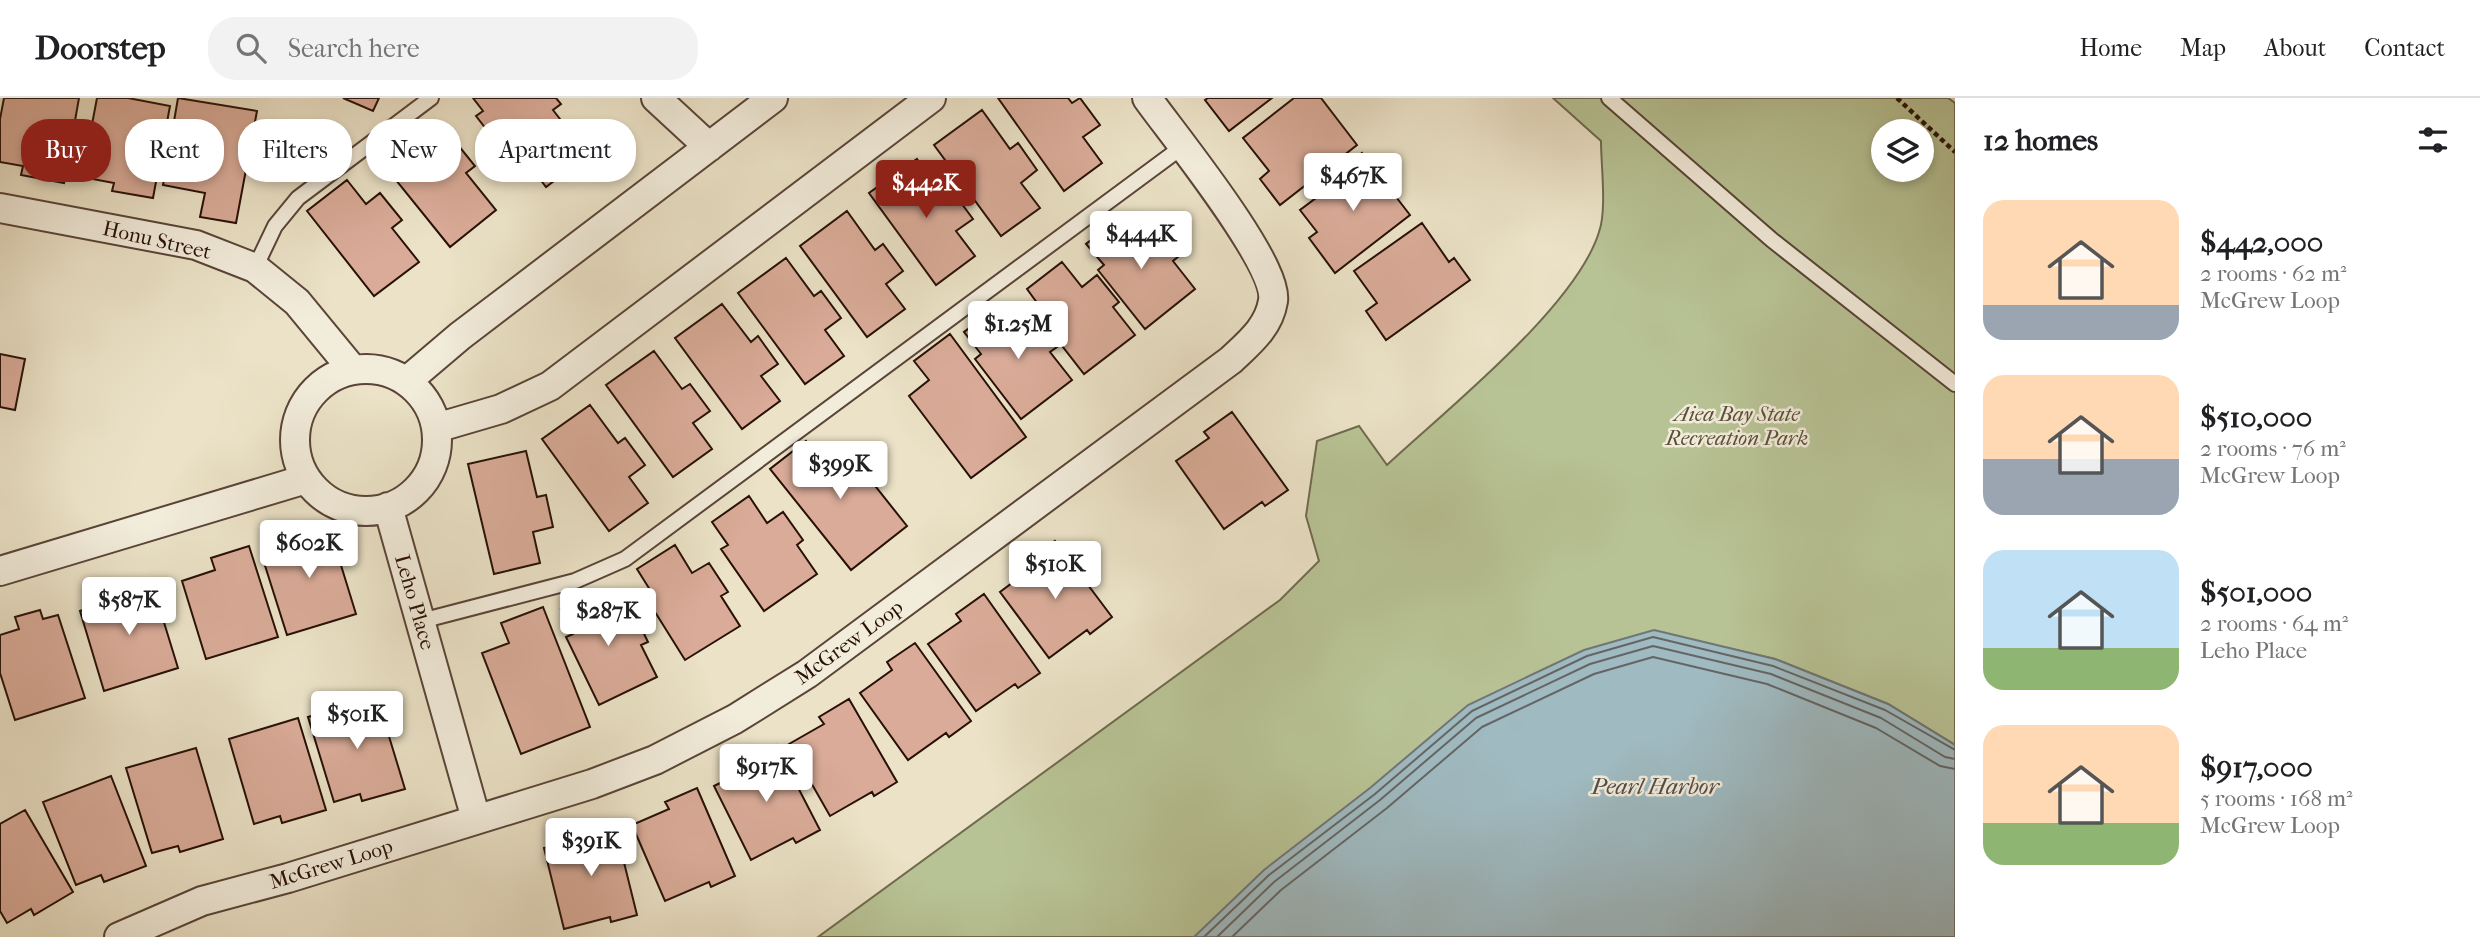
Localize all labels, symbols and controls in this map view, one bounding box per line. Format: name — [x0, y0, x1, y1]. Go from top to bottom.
search box — [208, 17, 698, 80]
text: Doorstep — [35, 29, 166, 68]
icon: search — [232, 29, 270, 67]
text: Search here — [288, 33, 420, 64]
text: Home — [2080, 34, 2142, 62]
text: Map — [2180, 34, 2226, 62]
text: About — [2264, 34, 2326, 62]
text: Contact — [2364, 34, 2445, 62]
chip: Buy — [21, 119, 111, 182]
chip: Rent — [125, 119, 224, 182]
chip: Filters — [238, 119, 352, 182]
chip: New — [366, 119, 461, 182]
chip: Apartment — [475, 119, 636, 182]
map controls — [1871, 119, 1934, 182]
button: layers — [1871, 119, 1934, 182]
icon: filters — [2414, 121, 2452, 159]
text: 12 homes — [1983, 123, 2098, 158]
pin: $467K — [1304, 153, 1402, 213]
pin: $442K — [877, 160, 975, 220]
text: $467K — [1320, 162, 1386, 189]
text: $442K — [892, 169, 960, 196]
pin: $444K — [1092, 212, 1190, 271]
street label: Honu Street — [100, 216, 214, 264]
text: $444K — [1106, 220, 1176, 247]
text: $442,000 — [2200, 225, 2323, 260]
icon: home — [2039, 228, 2123, 312]
text: 2 rooms · 62 m² — [2200, 260, 2347, 287]
text: McGrew Loop — [2200, 287, 2340, 314]
pin: $1.25M — [961, 302, 1075, 361]
text: $1.25M — [984, 310, 1052, 337]
text: $510,000 — [2200, 400, 2312, 435]
park label: Aiea Bay State Recreation Park — [1664, 402, 1808, 450]
icon: home — [2039, 403, 2123, 487]
text: 2 rooms · 76 m² — [2200, 435, 2346, 462]
pin: $399K — [791, 442, 889, 501]
text: $399K — [809, 450, 871, 477]
text: McGrew Loop — [2200, 462, 2340, 489]
pin: $602K — [260, 520, 358, 580]
text: $602K — [276, 529, 342, 556]
pin: $510K — [1006, 542, 1104, 601]
text: $510K — [1025, 550, 1085, 577]
street label: Leho Place — [390, 552, 440, 652]
text: $501,000 — [2200, 575, 2312, 610]
pin: $587K — [80, 578, 178, 637]
icon: home — [2039, 578, 2123, 662]
text: $587K — [98, 586, 160, 613]
pin: $287K — [559, 588, 657, 648]
street label: McGrew Loop — [790, 595, 908, 689]
text: $287K — [576, 597, 640, 624]
text: 2 rooms · 64 m² — [2200, 610, 2348, 637]
text: Leho Place — [2200, 637, 2307, 664]
pin: $501K — [308, 692, 406, 751]
text: $501K — [327, 700, 387, 727]
pin: $917K — [717, 744, 815, 804]
text: $917,000 — [2200, 750, 2313, 785]
text: $917K — [736, 753, 796, 780]
icon: home — [2039, 753, 2123, 837]
water label: Pearl Harbor — [1590, 773, 1720, 800]
text: 5 rooms · 168 m² — [2200, 785, 2353, 812]
text: McGrew Loop — [2200, 812, 2340, 839]
pin: $391K — [542, 818, 640, 878]
text: $391K — [561, 827, 621, 854]
street label: McGrew Loop — [266, 834, 396, 894]

